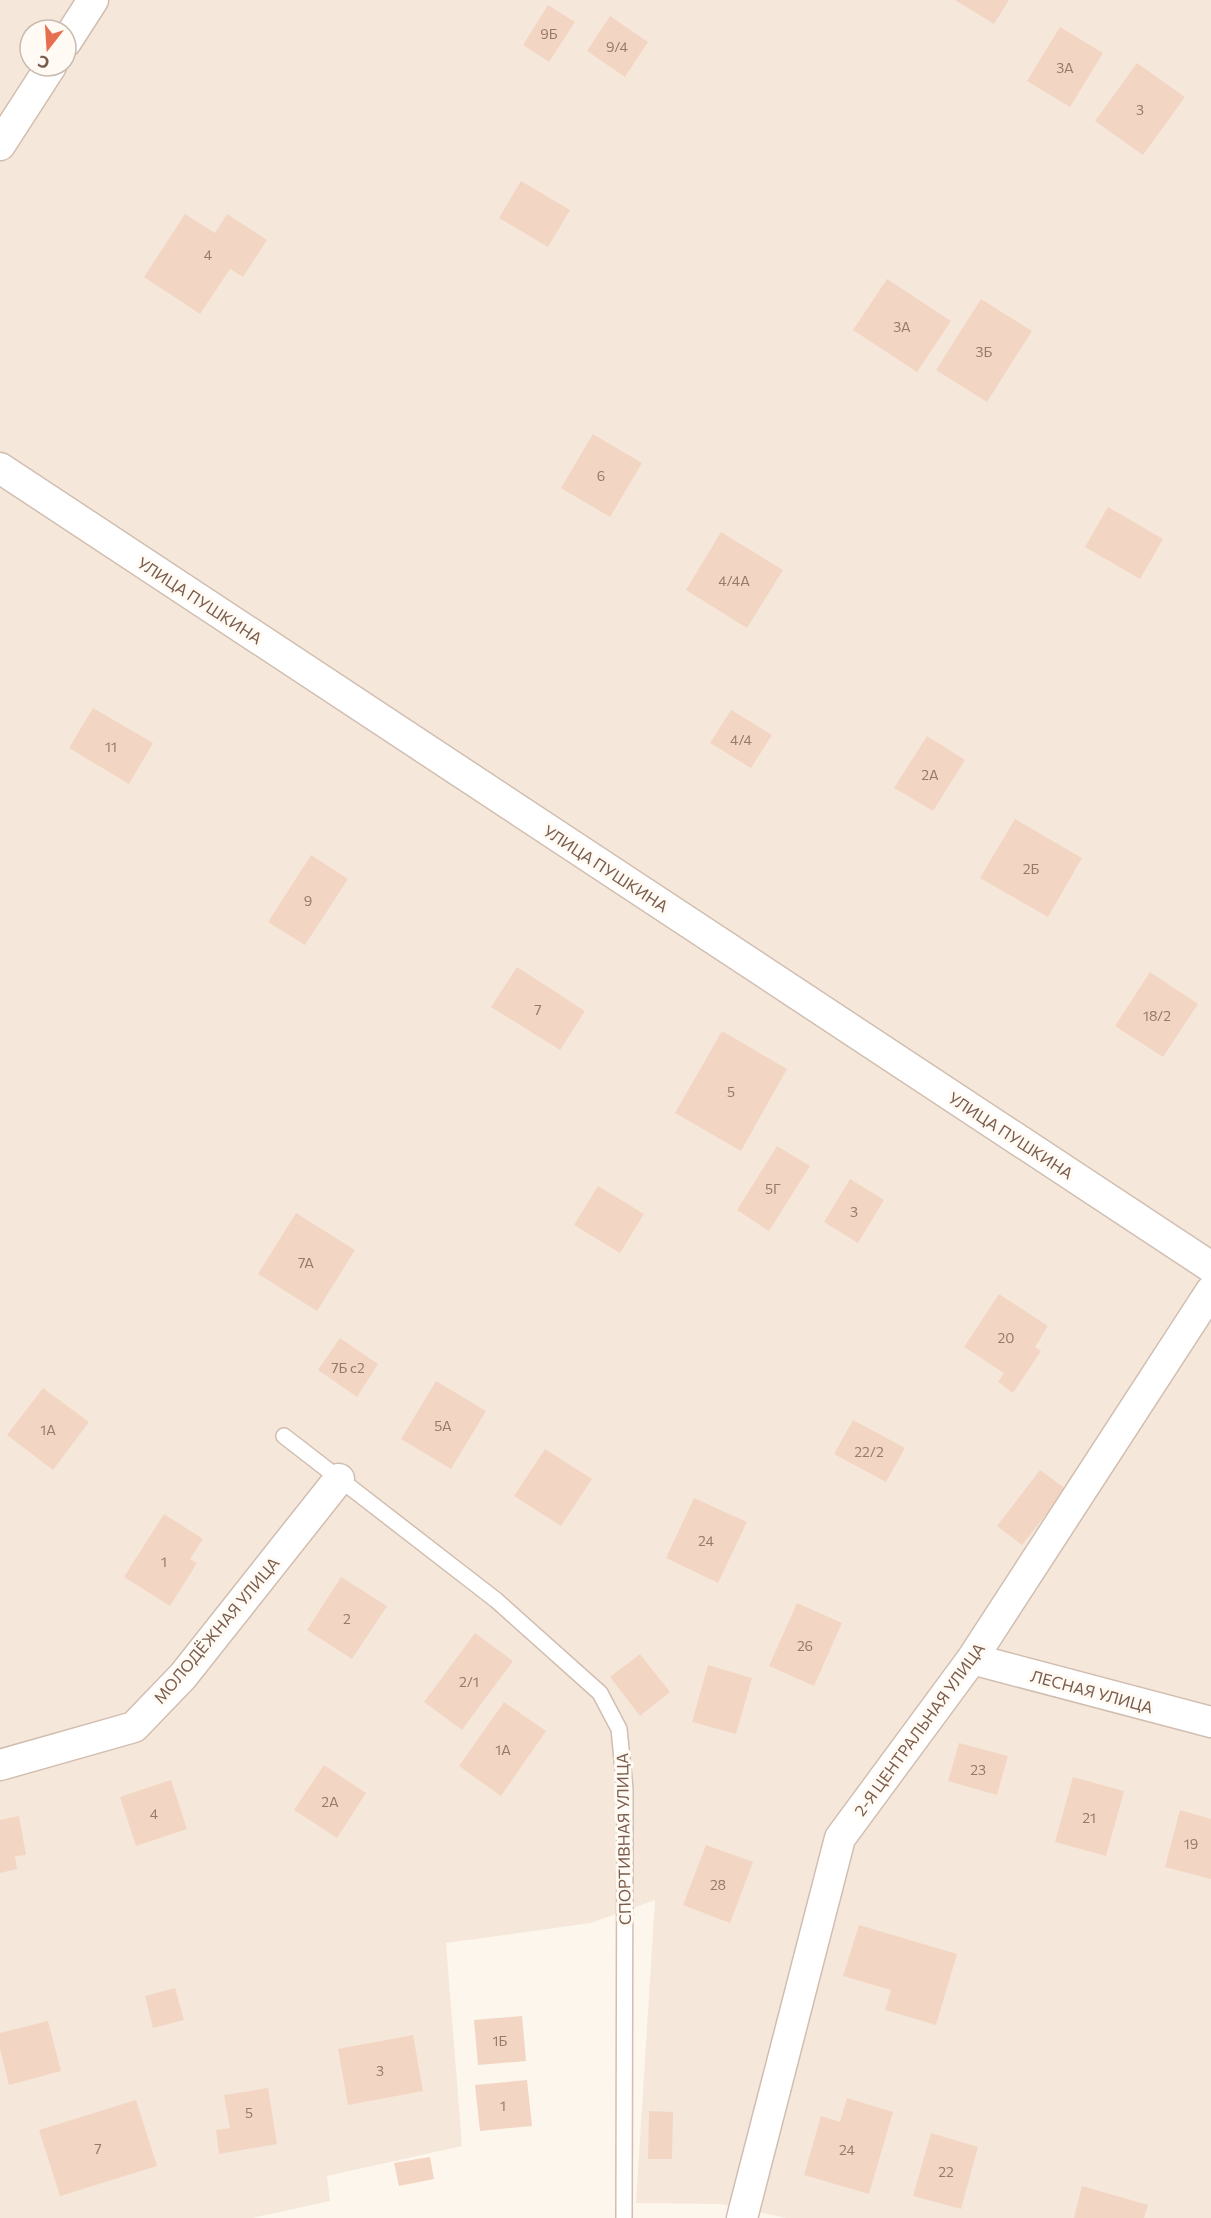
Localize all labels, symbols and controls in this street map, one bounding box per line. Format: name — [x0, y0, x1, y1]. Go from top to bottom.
north arrow — [18, 18, 78, 78]
house number: 9Б — [540, 25, 558, 42]
house number: 9/4 — [606, 38, 628, 55]
text: С — [35, 52, 51, 74]
house number: 3А — [1056, 59, 1074, 76]
house number: 3 — [1136, 101, 1144, 118]
house number: 4 — [204, 246, 213, 263]
house number: 3А — [893, 318, 911, 335]
house number: 3Б — [976, 343, 993, 360]
house number: 6 — [597, 467, 605, 484]
street label: УЛИЦА ПУШКИНА — [134, 553, 266, 647]
house number: 4/4А — [718, 572, 750, 589]
house number: 4/4 — [730, 731, 753, 748]
house number: 11 — [105, 738, 117, 755]
house number: 2А — [921, 766, 939, 783]
street label: УЛИЦА ПУШКИНА — [540, 821, 672, 915]
house number: 2Б — [1023, 860, 1039, 877]
house number: 9 — [304, 892, 312, 909]
house number: 7 — [534, 1001, 542, 1018]
house number: 18/2 — [1143, 1007, 1171, 1024]
house number: 5 — [727, 1083, 735, 1100]
street label: УЛИЦА ПУШКИНА — [945, 1088, 1077, 1182]
house number: 5Г — [765, 1180, 781, 1197]
house number: 3 — [850, 1203, 858, 1220]
house number: 7А — [298, 1254, 314, 1271]
house number: 20 — [998, 1329, 1014, 1346]
house number: 7Б с2 — [331, 1359, 365, 1376]
house number: 5А — [434, 1417, 452, 1434]
house number: 1А — [40, 1421, 56, 1438]
house number: 22/2 — [854, 1443, 884, 1460]
house number: 24 — [698, 1532, 715, 1549]
street label: МОЛОДЁЖНАЯ УЛИЦА — [149, 1553, 283, 1707]
house number: 1 — [161, 1553, 167, 1570]
house number: 2 — [343, 1610, 351, 1627]
house number: 26 — [797, 1637, 813, 1654]
street label: 2-Я ЦЕНТРАЛЬНАЯ УЛИЦА — [850, 1639, 988, 1819]
street label: ЛЕСНАЯ УЛИЦА — [1029, 1666, 1155, 1716]
house number: 2/1 — [459, 1673, 479, 1690]
house number: 1А — [495, 1741, 511, 1758]
street label: СПОРТИВНАЯ УЛИЦА — [612, 1753, 634, 1925]
house number: 23 — [970, 1761, 986, 1778]
house number: 2А — [321, 1793, 339, 1810]
house number: 4 — [150, 1805, 159, 1822]
house number: 21 — [1082, 1809, 1096, 1826]
house number: 19 — [1184, 1835, 1198, 1852]
house number: 28 — [710, 1876, 726, 1893]
house number: 1Б — [493, 2032, 508, 2049]
house number: 3 — [376, 2062, 384, 2079]
house number: 1 — [500, 2097, 506, 2114]
house number: 5 — [245, 2104, 253, 2121]
house number: 7 — [94, 2140, 102, 2157]
house number: 24 — [839, 2141, 856, 2158]
house number: 22 — [938, 2163, 954, 2180]

